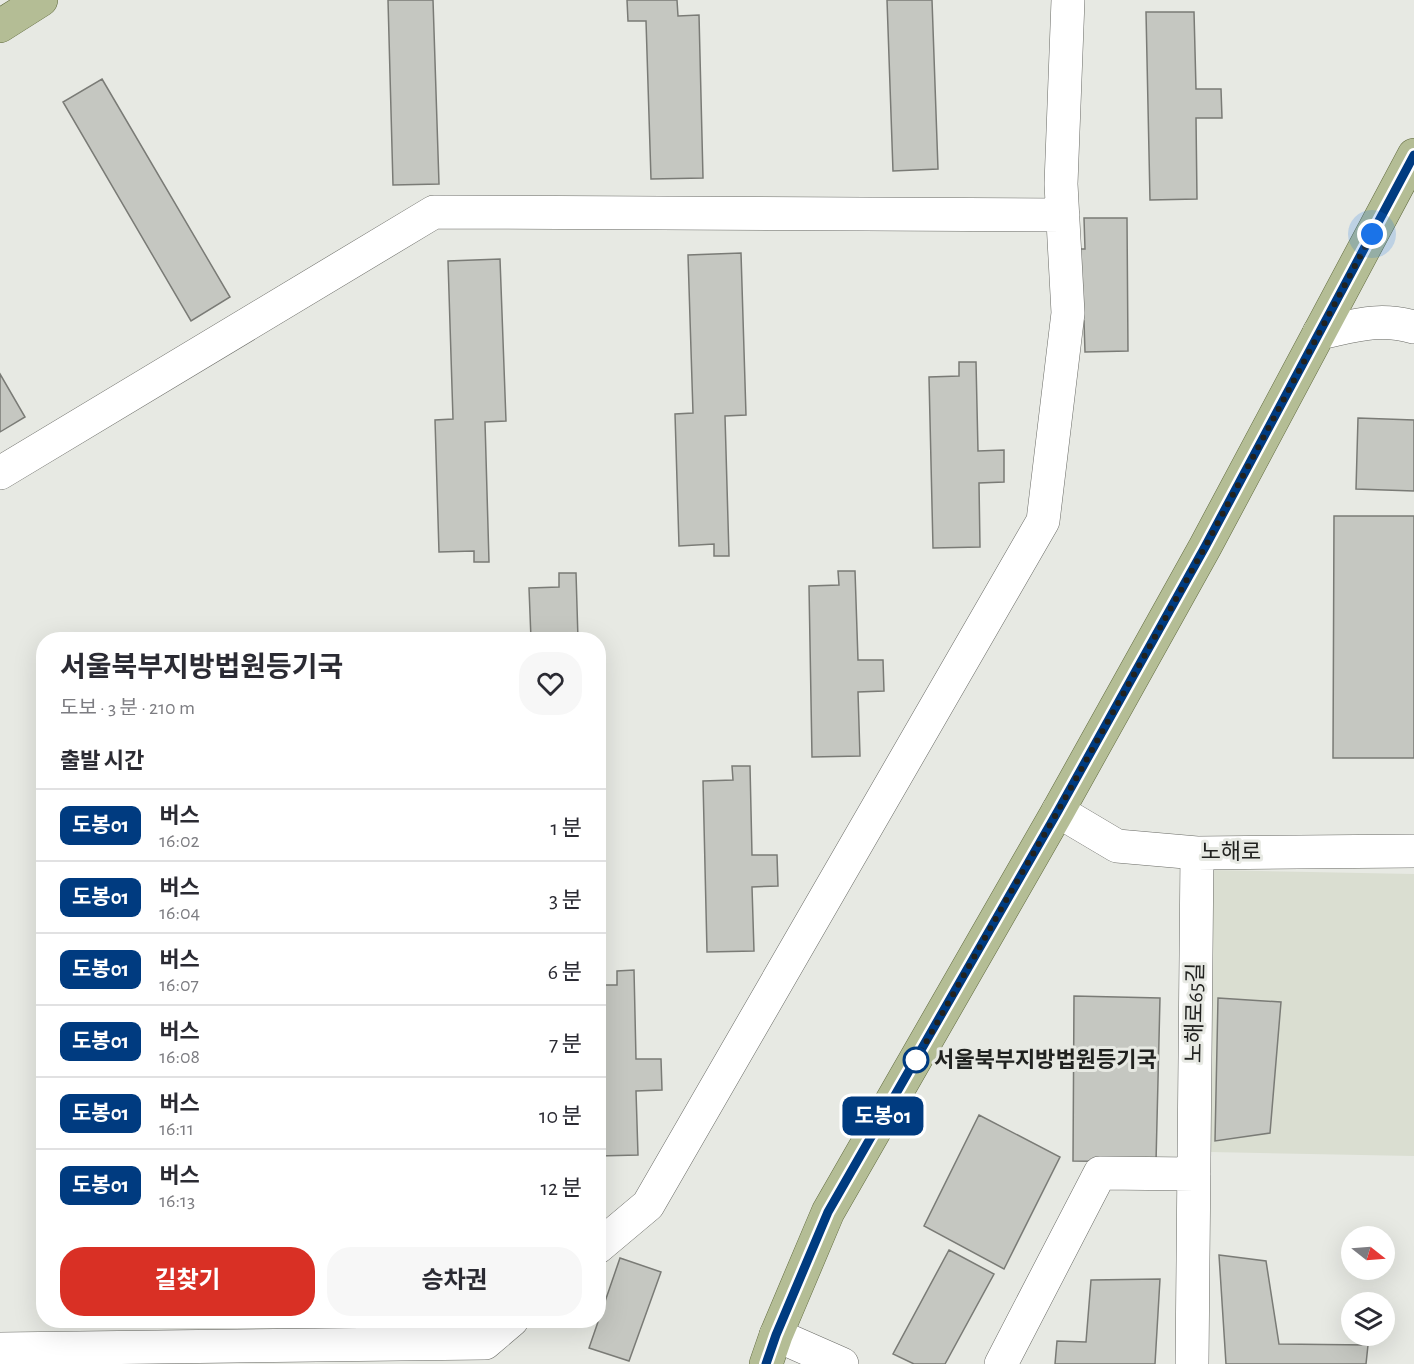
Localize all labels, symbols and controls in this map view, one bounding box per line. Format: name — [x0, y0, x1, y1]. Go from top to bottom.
your location — [1357, 219, 1387, 249]
button: heart — [519, 652, 582, 715]
text: 서울북부지방법원등기국 — [60, 654, 343, 682]
text: 도보 · 3 분 · 210 m — [60, 698, 195, 718]
text: 출발 시간 — [60, 750, 144, 772]
text: 버스 — [159, 805, 200, 827]
text: 도봉01 — [72, 815, 129, 836]
text: 1 분 — [551, 817, 582, 839]
text: 16:02 — [159, 831, 200, 851]
street label: 노해로 — [1201, 840, 1261, 863]
text: 버스 — [159, 877, 200, 899]
text: 도봉01 — [72, 887, 129, 908]
text: 3 분 — [549, 889, 582, 911]
text: 16:04 — [159, 903, 200, 923]
text: 버스 — [159, 949, 200, 971]
text: 도봉01 — [72, 959, 129, 980]
text: 6 분 — [548, 961, 582, 983]
street label: 노해로65길 — [1182, 963, 1207, 1063]
text: 16:07 — [159, 975, 199, 995]
text: 버스 — [159, 1021, 200, 1043]
text: 도봉01 — [72, 1031, 129, 1052]
text: 7 분 — [549, 1033, 582, 1055]
text: 16:08 — [159, 1047, 200, 1067]
marker: 서울북부지방법원등기국 — [903, 1047, 929, 1073]
place label: 서울북부지방법원등기국 — [934, 1048, 1157, 1071]
text: 버스 — [159, 1093, 200, 1115]
line badge: 도봉01 — [841, 1096, 925, 1136]
text: 도봉01 — [72, 1103, 129, 1124]
text: 10 분 — [539, 1105, 582, 1127]
text: 도봉01 — [854, 1106, 912, 1127]
text: 16:11 — [159, 1119, 194, 1139]
text: 버스 — [159, 1165, 200, 1187]
text: 도봉01 — [72, 1175, 129, 1196]
text: 12 분 — [541, 1177, 582, 1199]
text: 16:13 — [159, 1191, 195, 1211]
north arrow — [1341, 1226, 1395, 1280]
map controls — [1341, 1226, 1395, 1346]
button: 길찾기 — [60, 1247, 315, 1316]
button: 승차권 — [327, 1247, 582, 1316]
button: layers — [1341, 1292, 1395, 1346]

